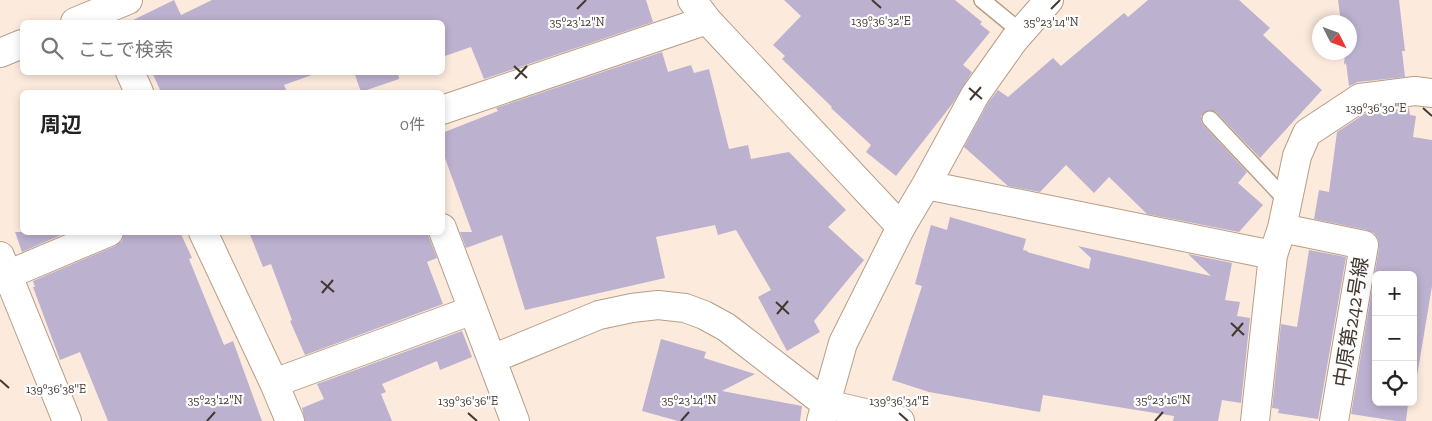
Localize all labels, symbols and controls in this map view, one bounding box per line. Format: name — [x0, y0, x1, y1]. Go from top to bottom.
text: 139°36'32"E — [851, 14, 911, 28]
text: 35°23'12"N — [549, 15, 605, 29]
text: 35°23'14"N — [1023, 15, 1079, 29]
north arrow — [1312, 15, 1357, 60]
search box — [20, 20, 445, 75]
icon: search — [38, 34, 66, 62]
text: ここで検索 — [78, 38, 173, 61]
text: 139°36'30"E — [1346, 101, 1406, 115]
text: 周辺 — [40, 112, 82, 137]
text: 0件 — [400, 115, 425, 134]
street label: 中原第242号線 — [1329, 255, 1373, 389]
map controls — [1372, 271, 1417, 406]
button: + — [1372, 271, 1417, 316]
button: − — [1372, 316, 1417, 361]
button: locate — [1372, 361, 1417, 406]
text: 139°36'38"E — [26, 382, 86, 396]
text: 35°23'12"N — [187, 393, 243, 407]
text: 35°23'14"N — [661, 393, 717, 407]
text: 35°23'16"N — [1135, 393, 1191, 407]
text: 139°36'36"E — [438, 394, 498, 408]
text: 139°36'34"E — [869, 394, 929, 408]

